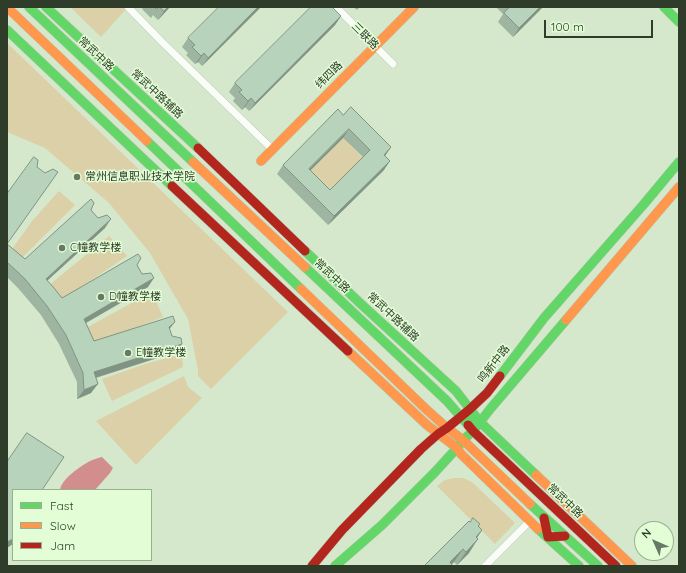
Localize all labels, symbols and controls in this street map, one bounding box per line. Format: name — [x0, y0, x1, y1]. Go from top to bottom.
scale bar — [546, 12, 655, 38]
text: 100 m — [551, 19, 584, 34]
street label: 三联路 — [349, 20, 381, 52]
street label: 常武中路 — [75, 34, 117, 74]
street label: 纬四路 — [313, 59, 345, 91]
street label: 常武中路辅路 — [128, 67, 186, 121]
place label: 常州信息职业技术学院 — [85, 170, 195, 184]
marker: 常州信息职业技术学院 — [72, 172, 82, 182]
place label: C幢教学楼 — [70, 241, 121, 255]
marker: C幢教学楼 — [57, 243, 67, 253]
street label: 常武中路 — [311, 256, 353, 296]
place label: D幢教学楼 — [109, 290, 161, 304]
street label: 常武中路辅路 — [364, 290, 422, 344]
marker: D幢教学楼 — [96, 292, 106, 302]
street label: 鸣新中路 — [475, 343, 513, 385]
place label: E幢教学楼 — [136, 346, 186, 360]
marker: E幢教学楼 — [123, 348, 133, 358]
street label: 常武中路 — [544, 481, 586, 521]
legend — [12, 489, 152, 561]
text: Fast — [50, 498, 74, 513]
text: Slow — [50, 518, 76, 533]
north arrow — [634, 521, 674, 561]
text: N — [638, 525, 654, 541]
text: Jam — [50, 538, 75, 553]

